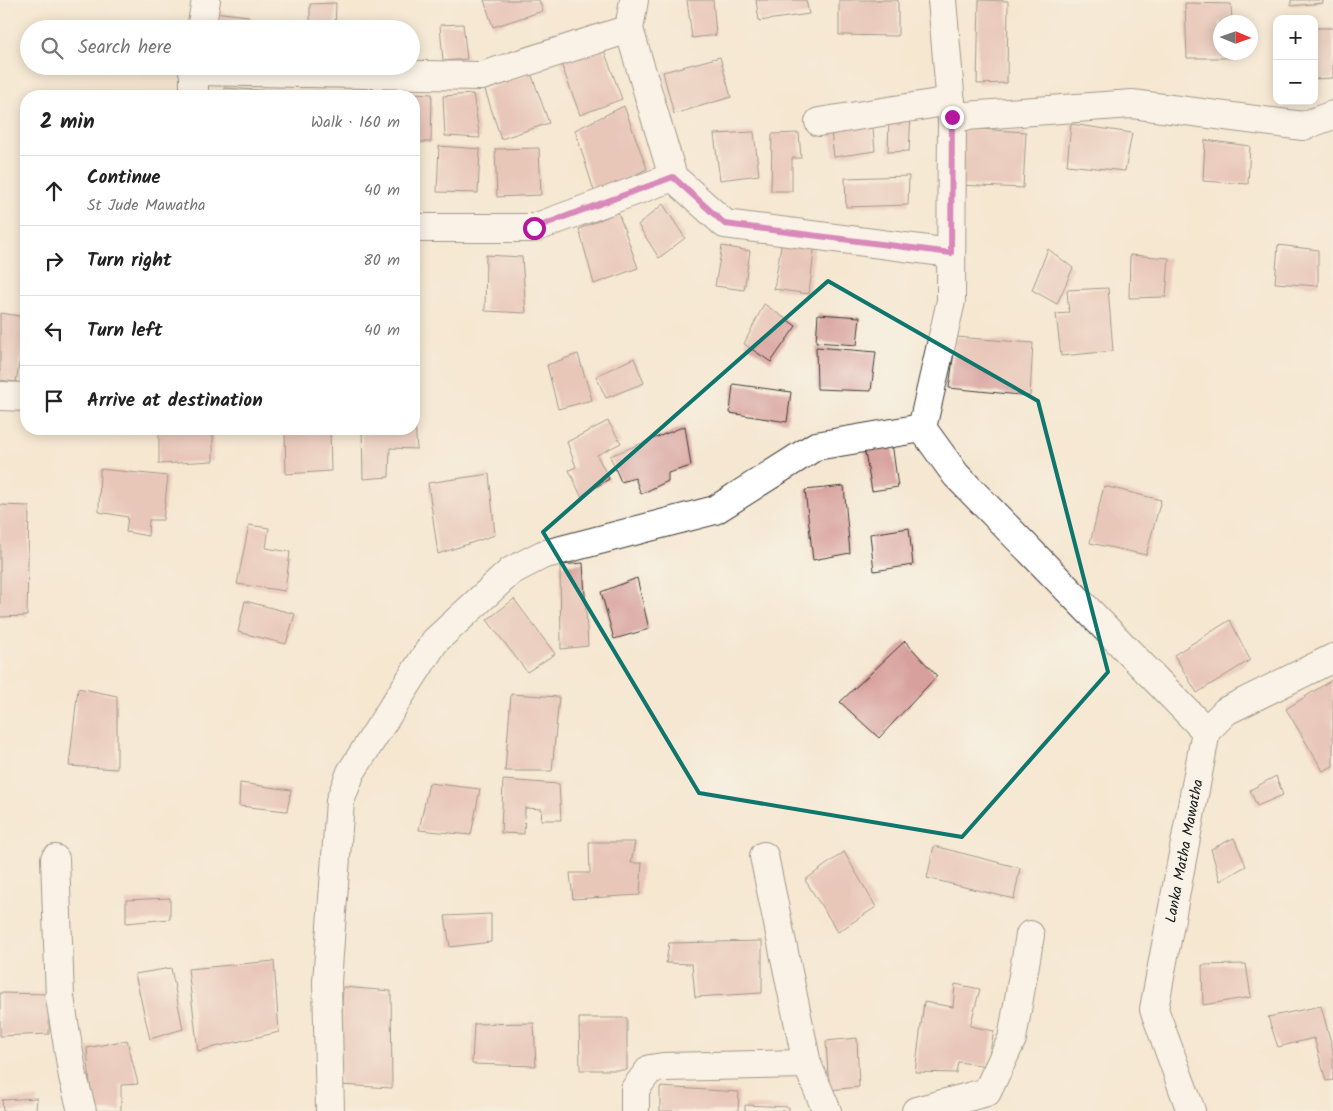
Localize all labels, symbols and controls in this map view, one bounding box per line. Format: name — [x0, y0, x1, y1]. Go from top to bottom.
north arrow — [1213, 15, 1258, 60]
map controls — [1273, 15, 1318, 105]
button: + — [1273, 15, 1318, 60]
search box — [20, 20, 420, 75]
text: Search here — [78, 33, 172, 63]
icon: search — [38, 34, 66, 62]
button: − — [1273, 60, 1318, 105]
text: 2 min — [40, 106, 95, 139]
route end — [941, 106, 964, 129]
text: Walk · 160 m — [311, 110, 400, 135]
text: Continue — [87, 163, 160, 193]
icon: ahead — [40, 177, 68, 205]
text: 40 m — [364, 178, 400, 203]
text: St Jude Mawatha — [87, 193, 206, 218]
route start — [523, 217, 546, 240]
text: Turn right — [87, 246, 172, 276]
icon: right — [40, 247, 68, 275]
text: 80 m — [363, 248, 400, 273]
text: Turn left — [87, 316, 162, 346]
icon: left — [40, 317, 68, 345]
text: 40 m — [364, 318, 400, 343]
text: Arrive at destination — [87, 386, 263, 416]
icon: arrive — [40, 387, 68, 415]
street label: Lanka Matha Mawatha — [1159, 777, 1211, 925]

